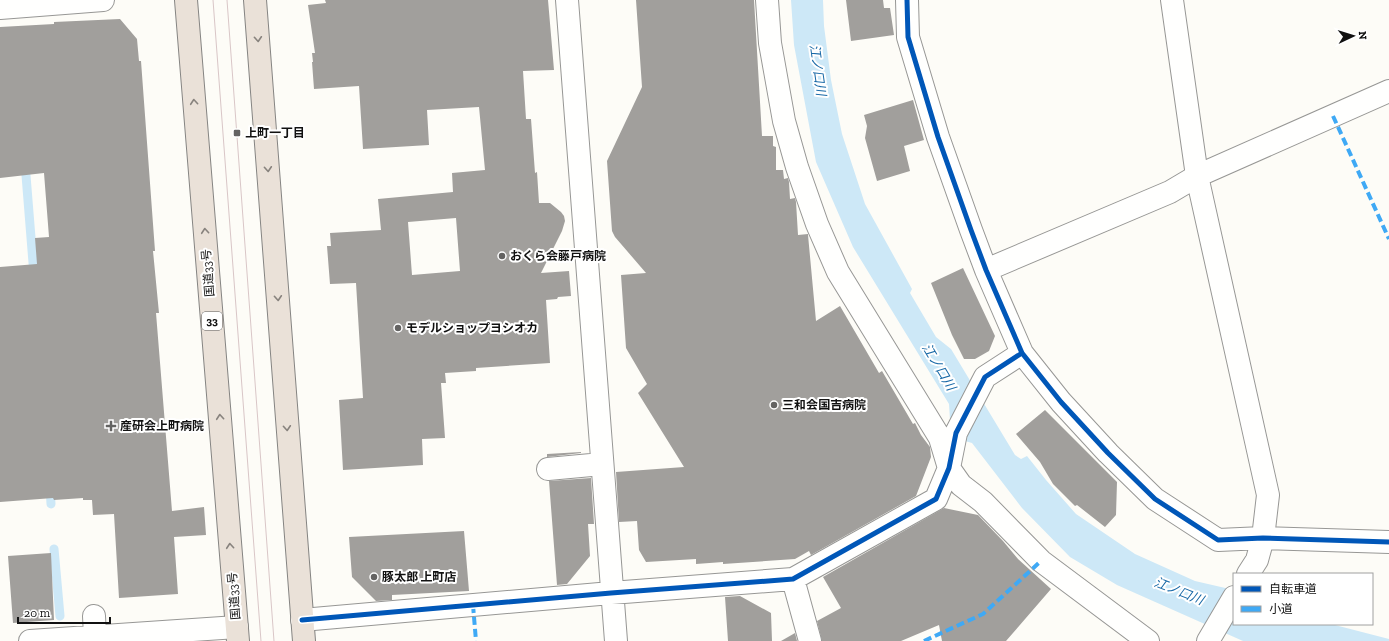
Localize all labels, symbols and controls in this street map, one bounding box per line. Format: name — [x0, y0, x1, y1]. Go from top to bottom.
north arrow — [1333, 16, 1373, 56]
text: N — [1356, 31, 1369, 41]
one-way arrow — [254, 36, 263, 42]
water label: 江ノ口川 — [807, 43, 829, 99]
one-way arrow — [190, 99, 199, 105]
place label: 上町一丁目 — [245, 126, 305, 140]
marker: 上町一丁目 — [232, 128, 242, 138]
one-way arrow — [263, 165, 272, 172]
one-way arrow — [200, 228, 209, 234]
street label: 国道33号 — [199, 249, 217, 297]
place label: おくら会藤戸病院 — [510, 249, 606, 263]
marker: おくら会藤戸病院 — [497, 251, 507, 261]
one-way arrow — [273, 295, 282, 301]
road number: 33 — [202, 312, 222, 330]
place label: モデルショップヨシオカ — [406, 321, 538, 335]
marker: モデルショップヨシオカ — [393, 323, 403, 333]
water label: 江ノ口川 — [919, 341, 960, 395]
place label: 三和会国吉病院 — [782, 398, 866, 412]
marker: 三和会国吉病院 — [769, 400, 779, 410]
one-way arrow — [215, 414, 224, 420]
place label: 産研会上町病院 — [120, 419, 204, 433]
marker: 産研会上町病院 — [105, 420, 117, 432]
one-way arrow — [283, 425, 292, 431]
one-way arrow — [226, 543, 235, 549]
place label: 豚太郎 上町店 — [382, 570, 456, 584]
street label: 国道33号 — [225, 572, 243, 620]
marker: 豚太郎 上町店 — [369, 572, 379, 582]
legend — [1233, 573, 1373, 625]
water label: 江ノ口川 — [1152, 574, 1208, 608]
text: 自転車道 — [1269, 582, 1317, 596]
scale bar — [18, 599, 110, 625]
text: 小道 — [1269, 602, 1293, 616]
text: 20 m — [24, 606, 51, 620]

